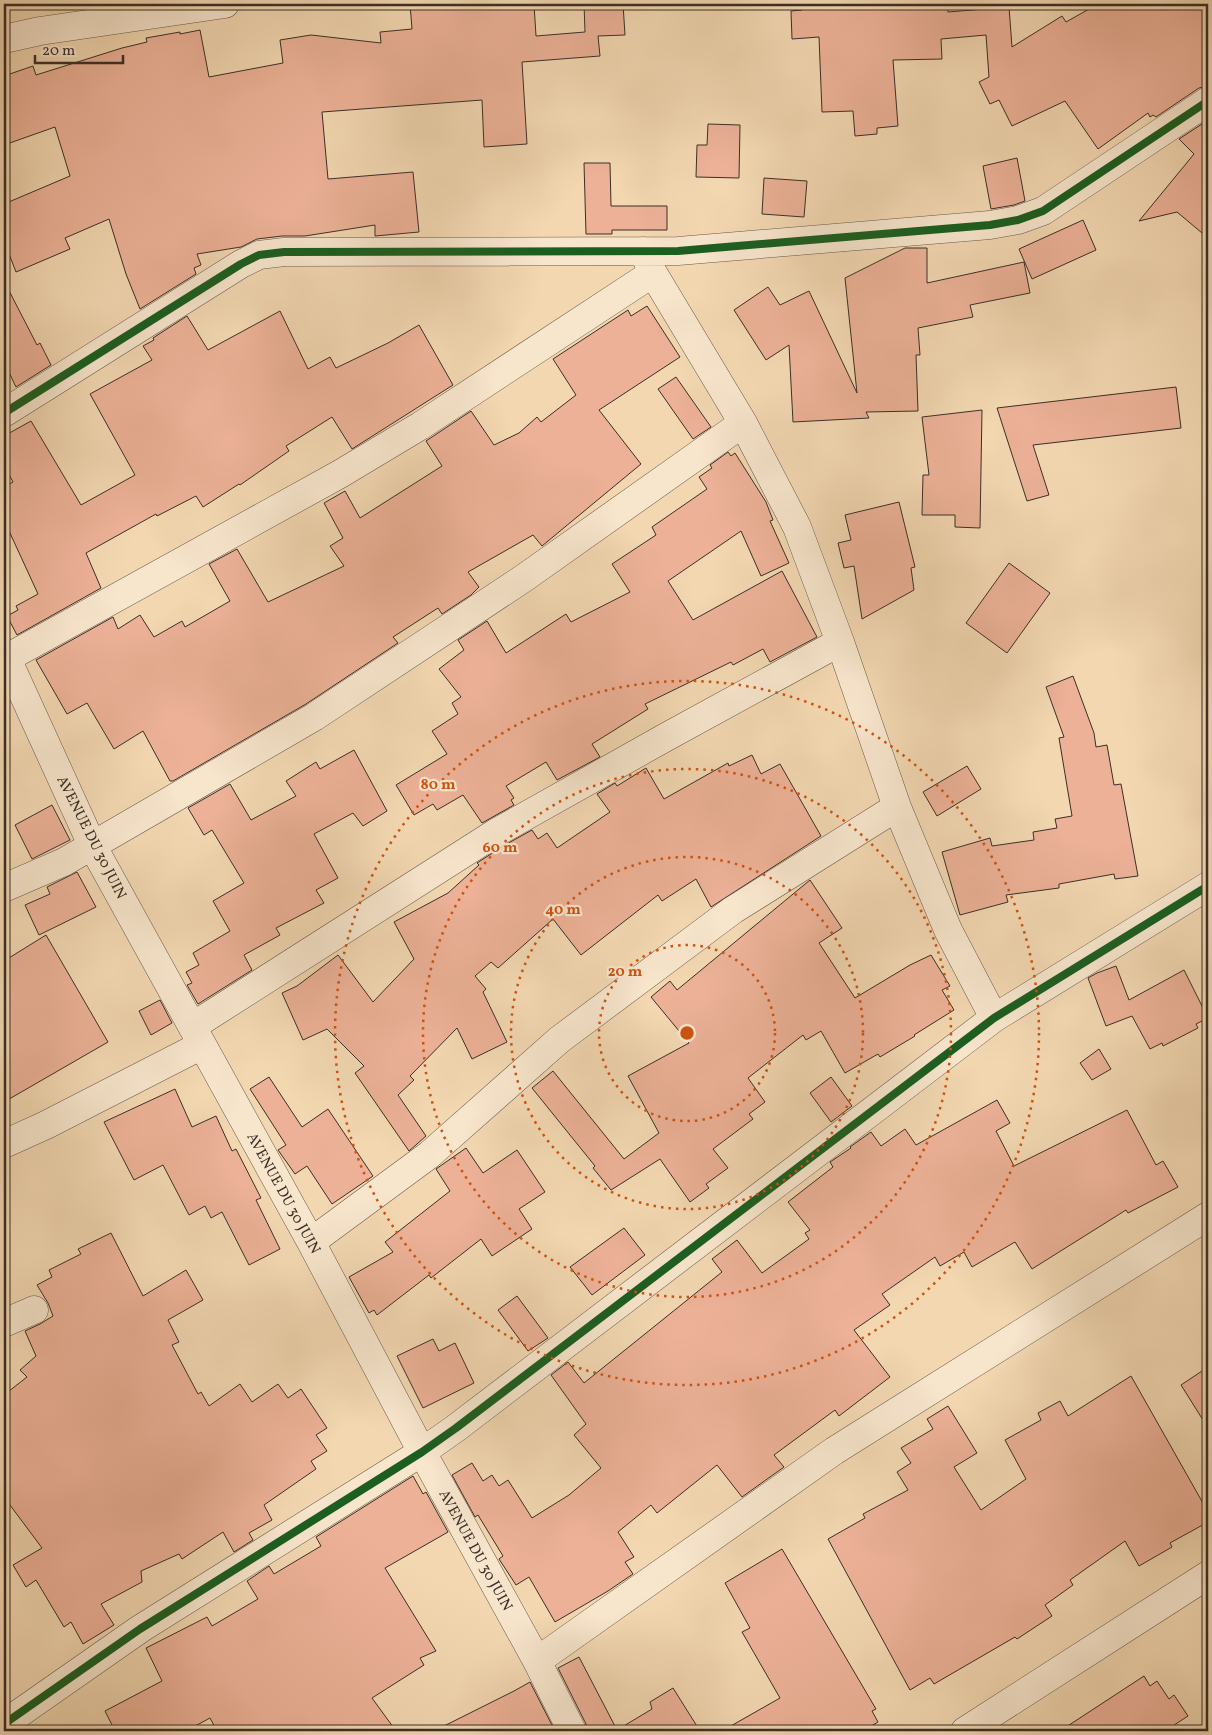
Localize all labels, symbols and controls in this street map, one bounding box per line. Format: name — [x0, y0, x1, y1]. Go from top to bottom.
scale bar — [35, 32, 122, 64]
text: 20 m — [42, 41, 75, 62]
street label: AVENUE DU 30 JUIN — [50, 772, 131, 903]
text: 80 m — [421, 775, 456, 796]
text: 60 m — [483, 838, 518, 859]
text: 40 m — [545, 900, 581, 921]
text: 20 m — [608, 962, 643, 983]
centre of rings — [678, 1024, 696, 1042]
street label: AVENUE DU 30 JUIN — [241, 1129, 325, 1258]
street label: AVENUE DU 30 JUIN — [433, 1486, 517, 1615]

